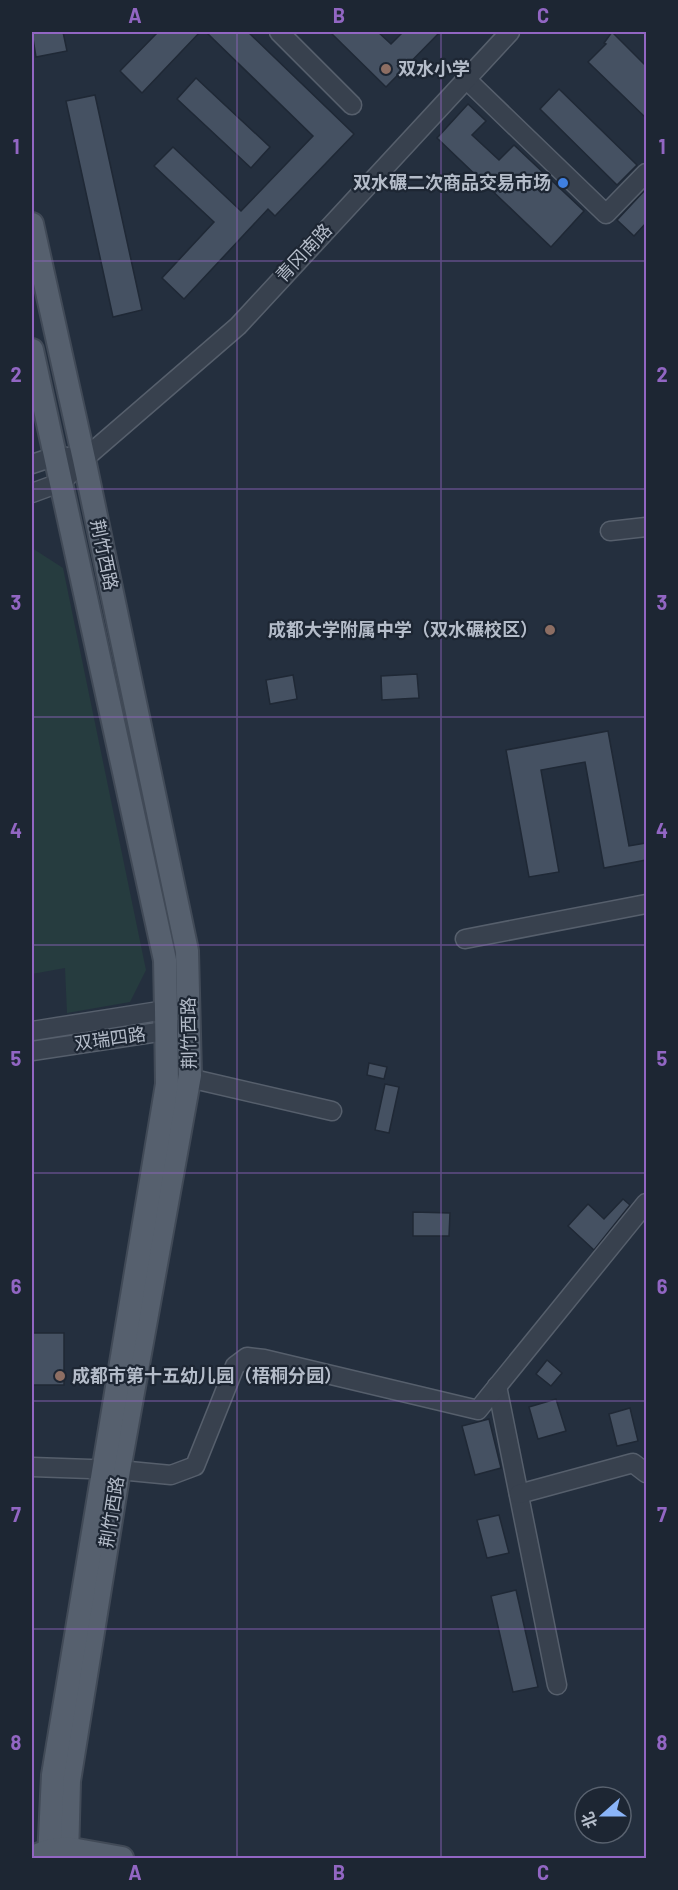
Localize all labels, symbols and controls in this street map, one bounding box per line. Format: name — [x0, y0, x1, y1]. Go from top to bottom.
text: A — [128, 3, 142, 27]
text: B — [333, 3, 345, 27]
text: C — [537, 3, 549, 27]
place label: 双水小学 — [398, 57, 470, 79]
marker: 双水小学 — [379, 62, 393, 76]
text: 1 — [12, 134, 20, 158]
text: 1 — [658, 134, 666, 158]
place label: 双水碾二次商品交易市场 — [353, 171, 551, 193]
marker: 双水碾二次商品交易市场 — [556, 176, 570, 190]
street label: 青冈南路 — [271, 218, 336, 286]
text: 2 — [10, 362, 22, 386]
text: 2 — [656, 362, 668, 386]
street label: 荆竹西路 — [87, 517, 123, 592]
text: 3 — [11, 590, 21, 614]
text: 3 — [657, 590, 667, 614]
place label: 成都大学附属中学（双水碾校区） — [268, 618, 538, 640]
marker: 成都大学附属中学（双水碾校区） — [543, 623, 557, 637]
text: 4 — [10, 818, 22, 842]
text: 4 — [656, 818, 668, 842]
street label: 荆竹西路 — [176, 997, 200, 1069]
street label: 双瑞四路 — [73, 1022, 147, 1054]
text: 5 — [11, 1046, 22, 1070]
text: 5 — [657, 1046, 668, 1070]
text: 6 — [11, 1274, 22, 1298]
text: 6 — [657, 1274, 668, 1298]
place label: 成都市第十五幼儿园（梧桐分园） — [72, 1364, 342, 1386]
marker: 成都市第十五幼儿园（梧桐分园） — [53, 1369, 67, 1383]
street label: 荆竹西路 — [95, 1475, 128, 1549]
text: 7 — [11, 1502, 21, 1526]
text: 7 — [657, 1502, 667, 1526]
text: 8 — [11, 1730, 22, 1754]
text: 8 — [657, 1730, 668, 1754]
north arrow — [573, 1785, 633, 1845]
text: 北 — [577, 1810, 600, 1831]
text: A — [128, 1860, 142, 1884]
text: B — [333, 1860, 345, 1884]
text: C — [537, 1860, 549, 1884]

